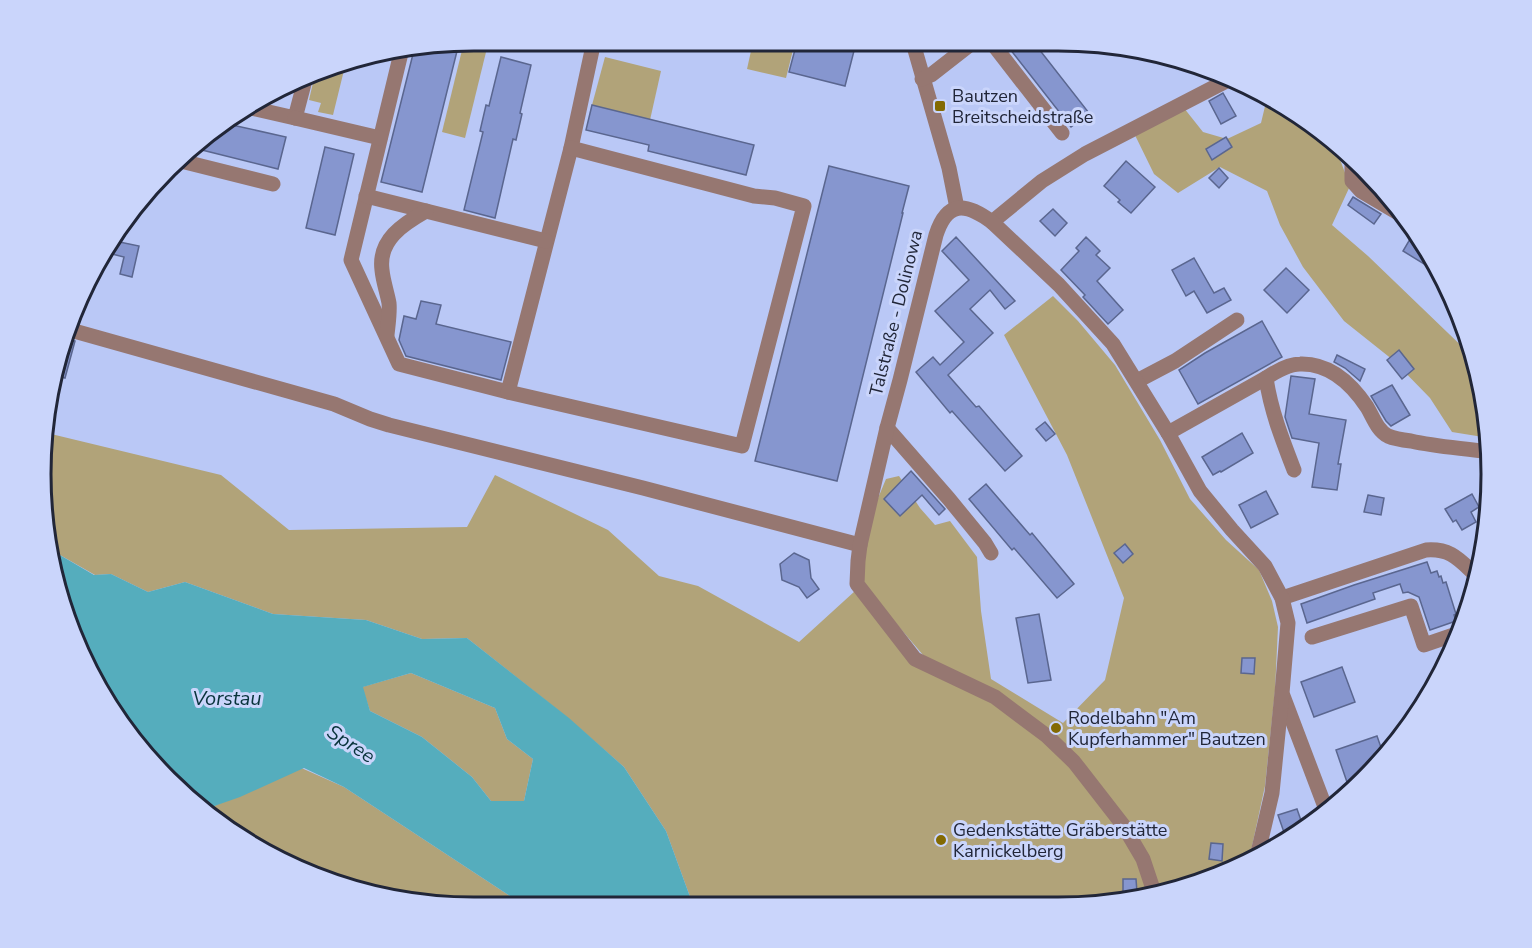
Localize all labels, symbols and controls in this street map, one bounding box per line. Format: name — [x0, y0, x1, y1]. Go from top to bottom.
place label: Bautzen Breitscheidstraße — [952, 84, 1093, 129]
marker: Bautzen Breitscheidstraße — [933, 99, 947, 113]
street label: Talstraße - Dolinowa — [864, 228, 928, 398]
water label: Vorstau — [192, 685, 262, 712]
place label: Rodelbahn "Am Kupferhammer" Bautzen — [1068, 706, 1266, 751]
water label: Spree — [322, 718, 381, 770]
marker: Rodelbahn "Am Kupferhammer" Bautzen — [1049, 721, 1063, 735]
place label: Gedenkstätte Gräberstätte Karnickelberg — [953, 818, 1167, 863]
marker: Gedenkstätte Gräberstätte Karnickelberg — [934, 833, 948, 847]

